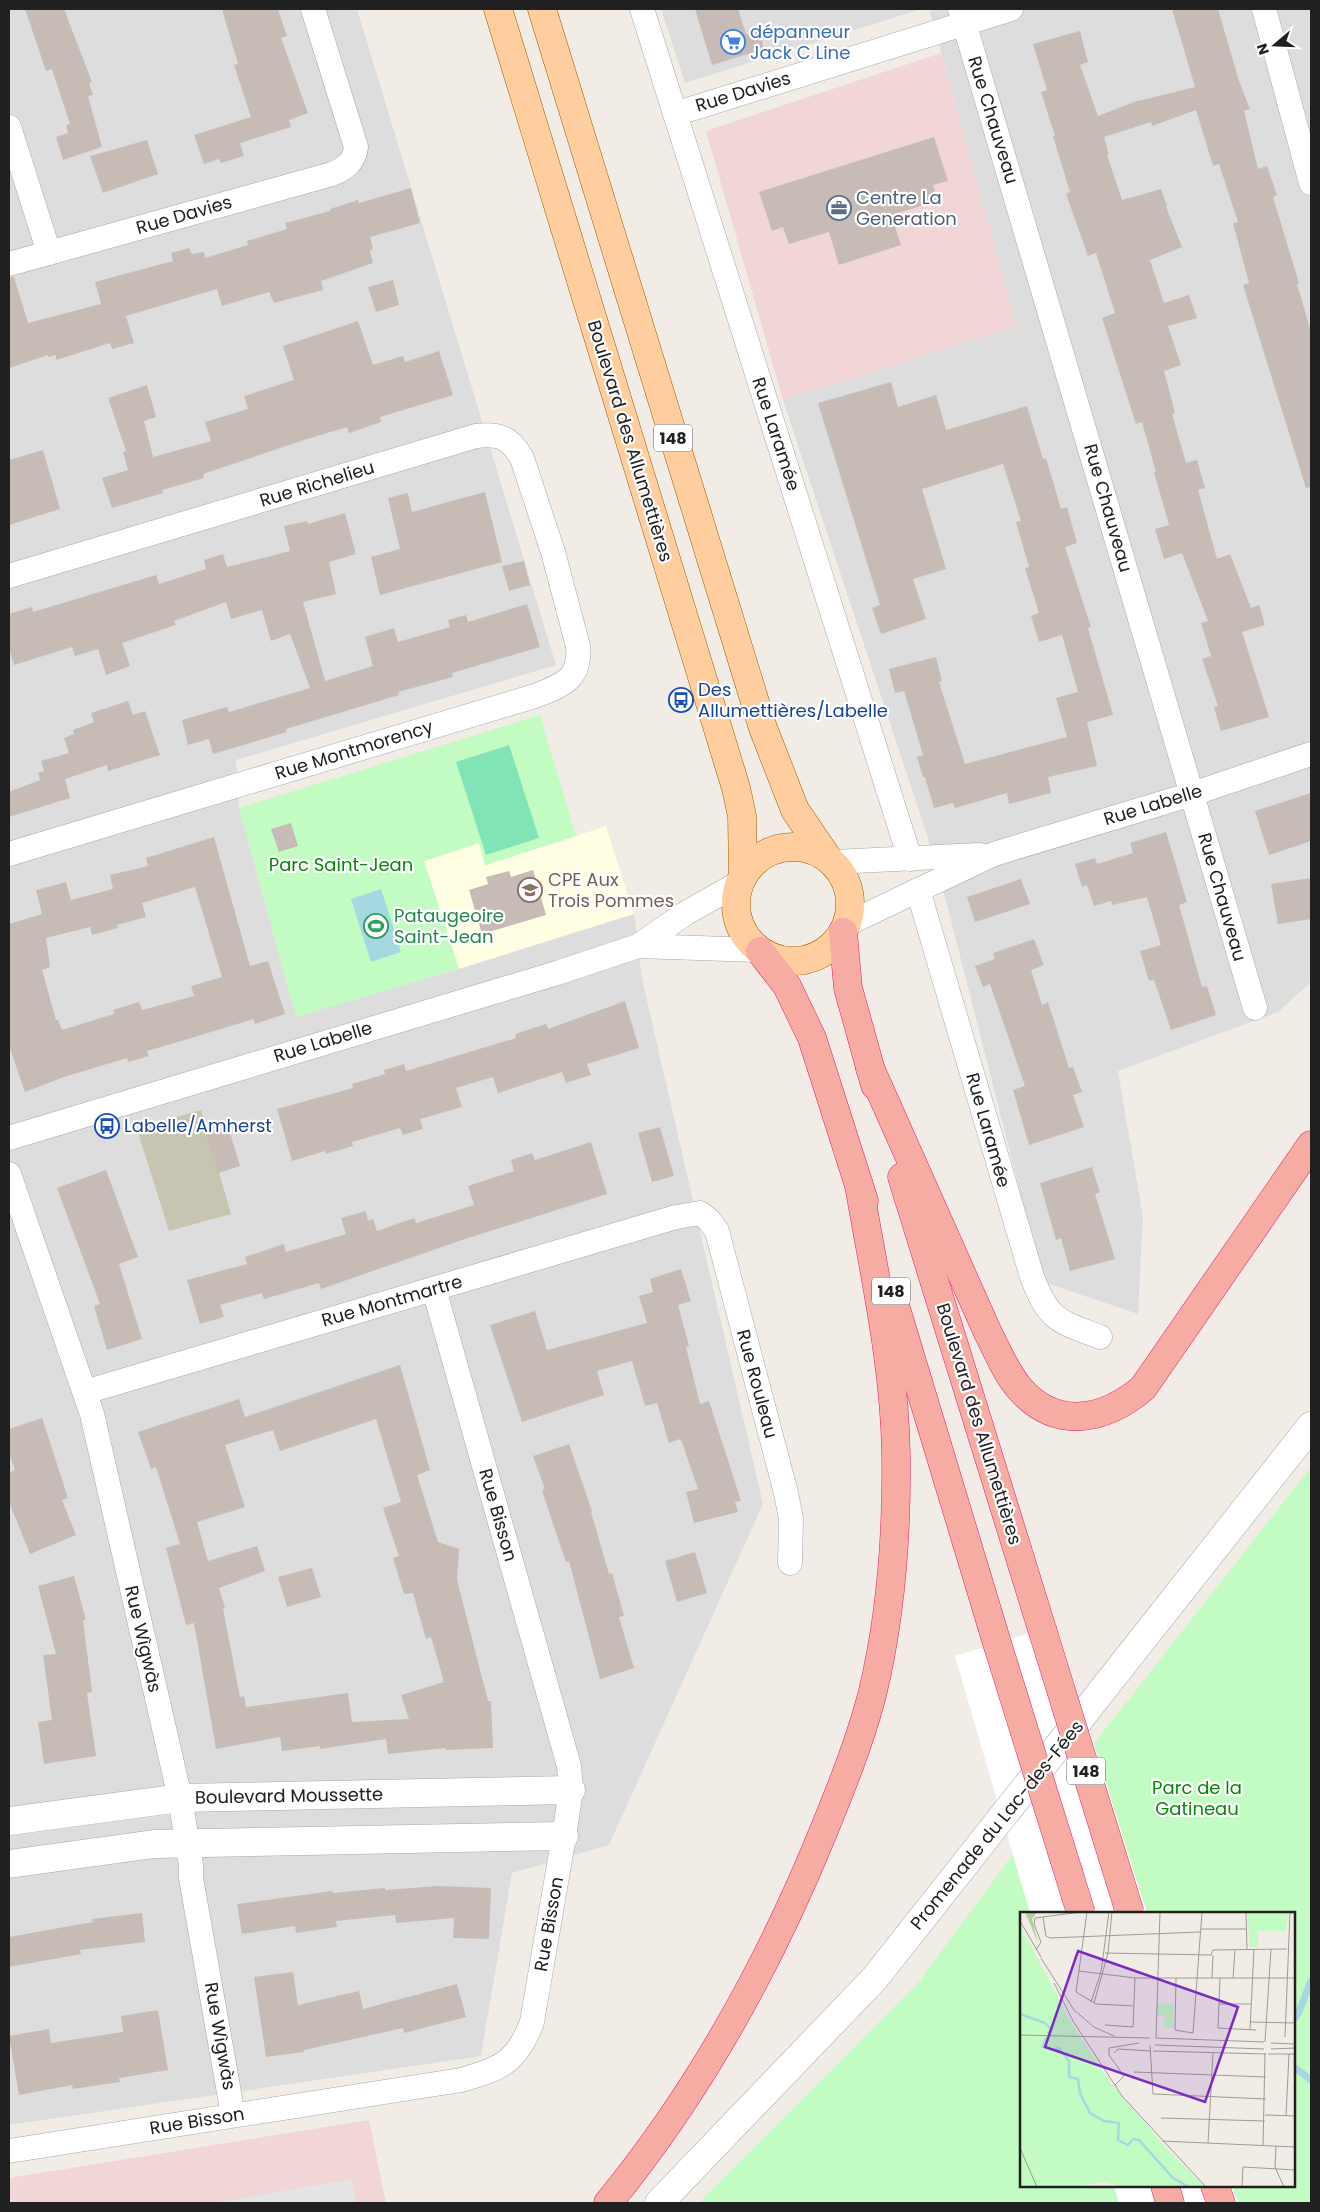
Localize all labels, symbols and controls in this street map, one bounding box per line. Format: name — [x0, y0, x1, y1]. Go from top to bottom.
place label: dépanneur Jack C Line — [750, 19, 850, 65]
north arrow — [1250, 20, 1300, 70]
supermarket icon: dépanneur Jack C Line — [720, 29, 746, 55]
text: N — [1252, 41, 1274, 57]
street label: Rue Chauveau — [962, 53, 1025, 187]
street label: Rue Davies — [692, 65, 794, 118]
place label: Centre La Generation — [856, 185, 957, 231]
street label: Rue Davies — [133, 189, 235, 240]
office icon: Centre La Generation — [826, 195, 852, 221]
street label: Boulevard des Allumettières — [582, 317, 679, 565]
street label: Rue Laramée — [746, 374, 807, 494]
road number: 148 — [654, 424, 692, 452]
street label: Rue Chauveau — [1078, 441, 1139, 575]
street label: Rue Richelieu — [256, 454, 377, 513]
place label: Des Allumettières/Labelle — [698, 677, 888, 723]
bus stop icon: Des Allumettières/Labelle — [668, 687, 694, 713]
street label: Rue Montmorency — [272, 714, 436, 785]
street label: Rue Labelle — [1101, 778, 1205, 831]
street label: Rue Chauveau — [1192, 830, 1253, 964]
park label: Parc Saint-Jean — [269, 852, 413, 877]
place label: CPE Aux Trois Pommes — [548, 867, 674, 913]
school or university icon: CPE Aux Trois Pommes — [517, 877, 543, 903]
place label: Pataugeoire Saint-Jean — [394, 903, 504, 949]
sports icon: Pataugeoire Saint-Jean — [363, 913, 389, 939]
street label: Rue Labelle — [271, 1015, 375, 1068]
street label: Rue Laramée — [960, 1070, 1017, 1190]
bus stop icon: Labelle/Amherst — [94, 1113, 120, 1139]
place label: Labelle/Amherst — [124, 1113, 272, 1138]
street label: Rue Montmartre — [319, 1268, 465, 1333]
road number: 148 — [872, 1278, 910, 1304]
street label: Boulevard des Allumettières — [931, 1300, 1028, 1548]
street label: Rue Rouleau — [731, 1327, 784, 1441]
street label: Rue Bisson — [473, 1465, 524, 1564]
street label: Rue Wìgwàs — [119, 1583, 168, 1695]
street label: Promenade du Lac-des-Fées — [904, 1715, 1089, 1935]
road number: 148 — [1067, 1758, 1105, 1784]
park label: Parc de la Gatineau — [1152, 1775, 1242, 1821]
street label: Boulevard Moussette — [195, 1781, 383, 1810]
street label: Rue Bisson — [528, 1875, 569, 1973]
inset map — [1020, 1912, 1295, 2187]
street label: Rue Wìgwàs — [199, 1980, 242, 2092]
street label: Rue Bisson — [148, 2101, 246, 2140]

